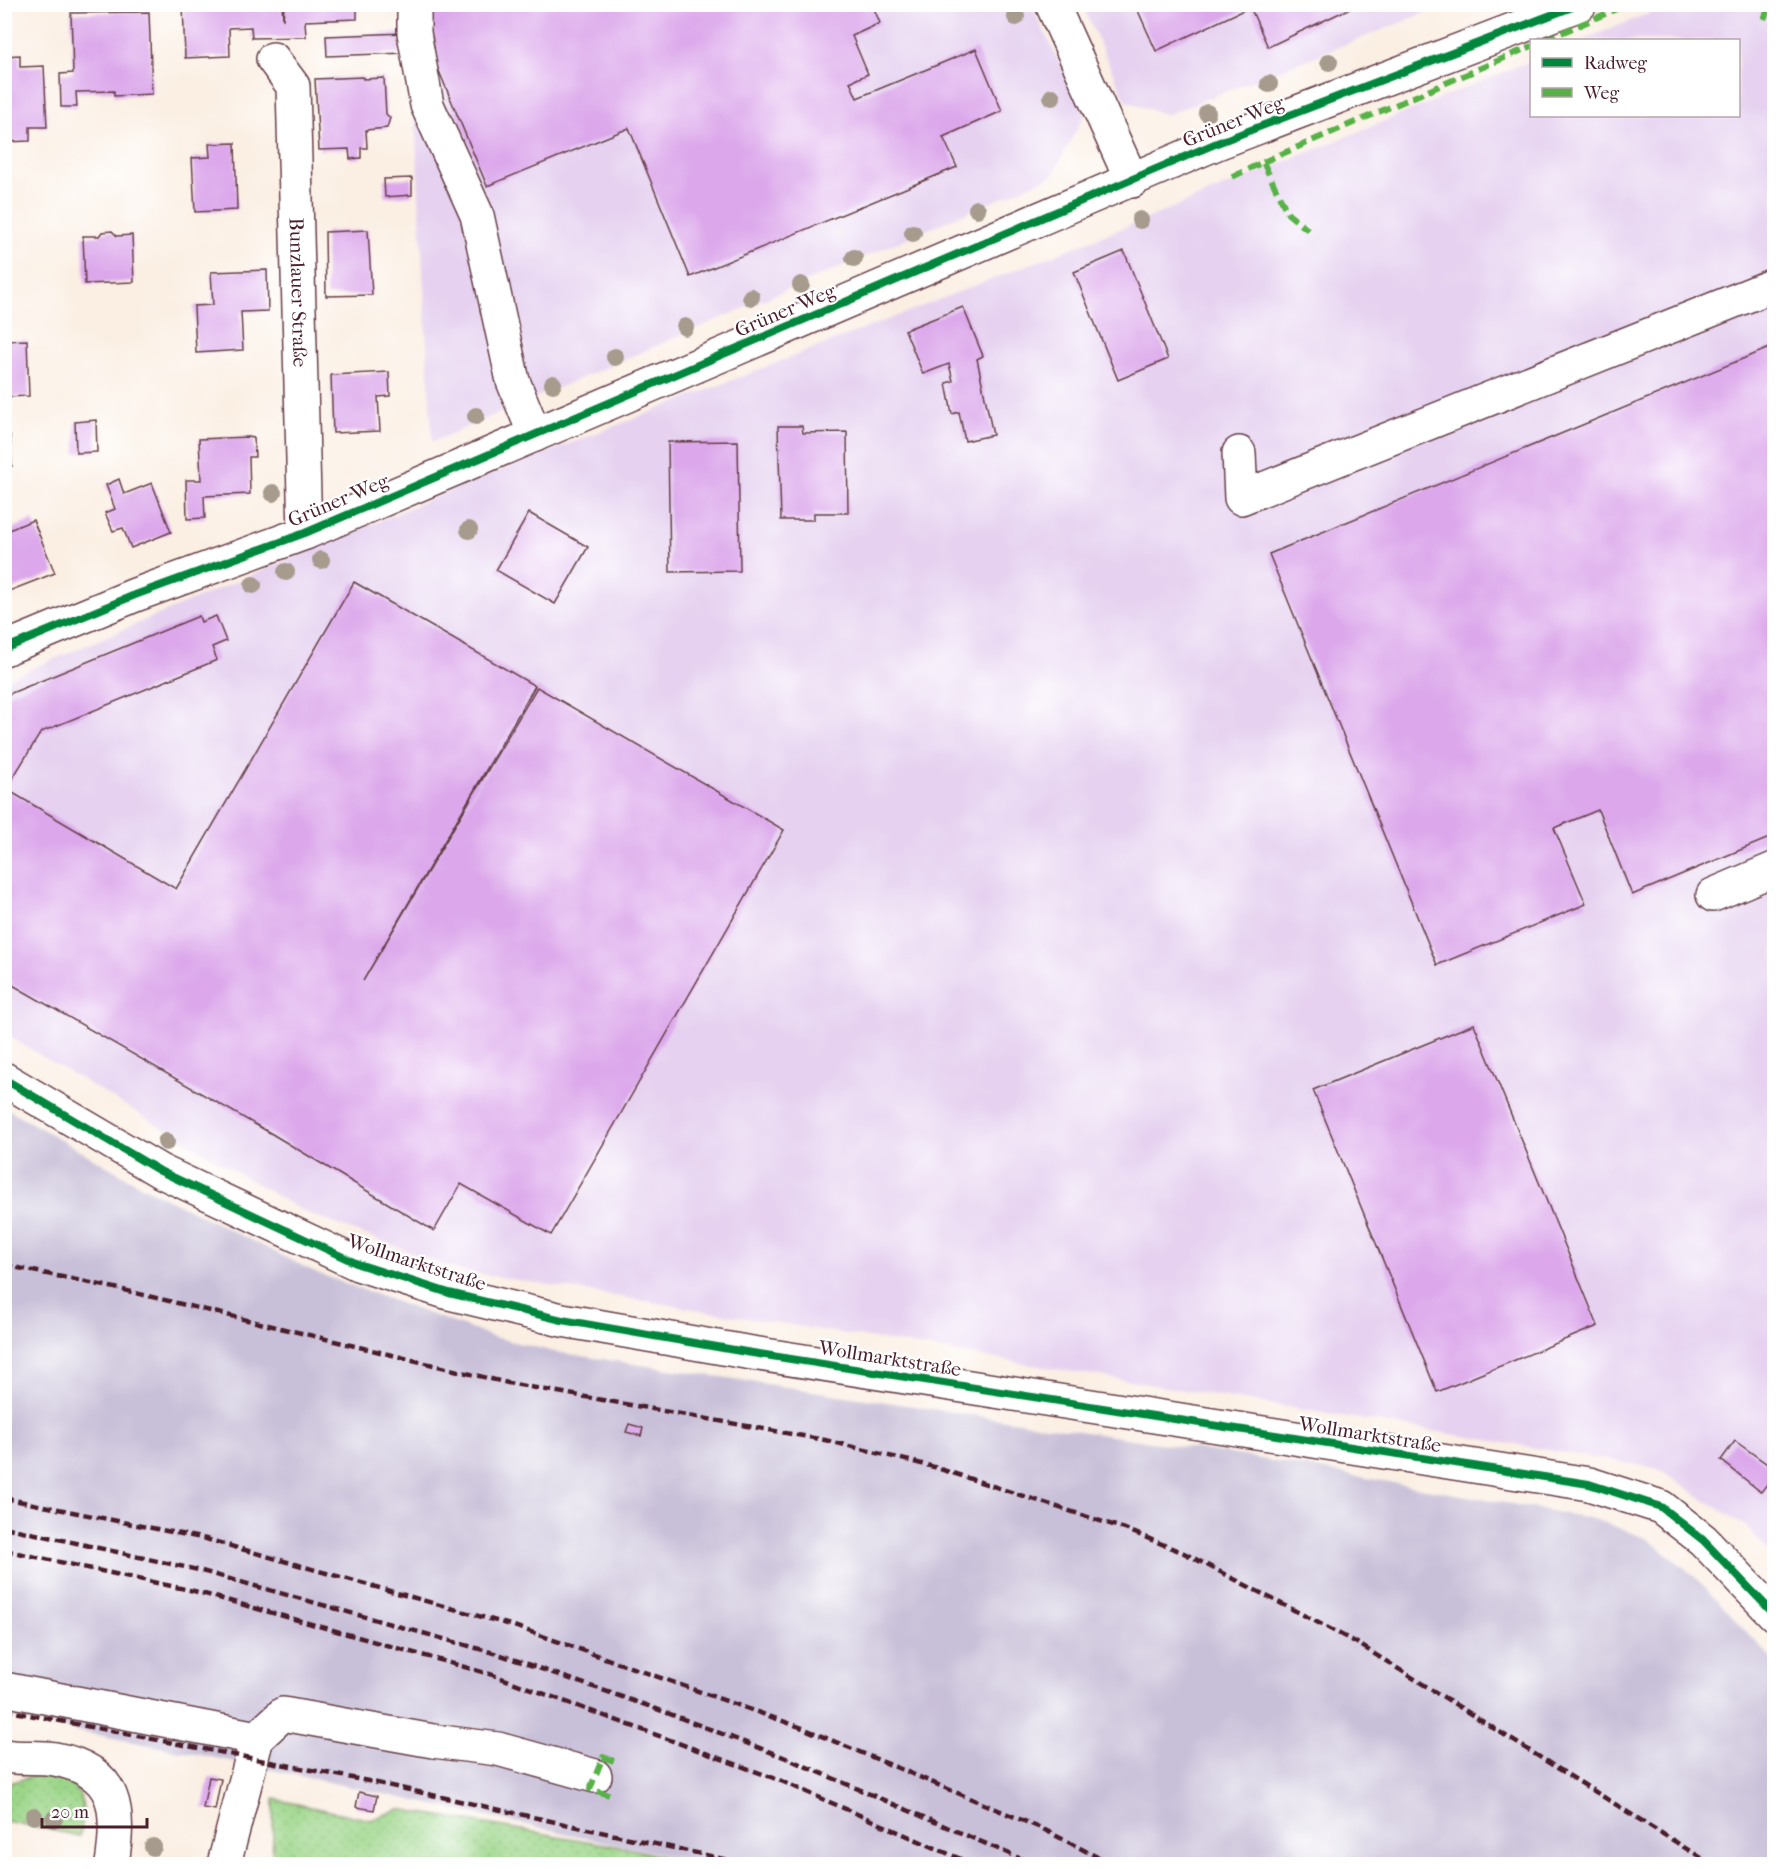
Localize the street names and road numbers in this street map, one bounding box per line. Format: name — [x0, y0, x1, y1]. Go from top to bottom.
street label: Grüner Weg — [1179, 91, 1287, 152]
street label: Bunzlauer Straße — [285, 217, 312, 368]
street label: Grüner Weg — [731, 279, 839, 342]
street label: Grüner Weg — [284, 469, 392, 532]
street label: Wollmarktstraße — [344, 1229, 489, 1296]
street label: Wollmarktstraße — [816, 1336, 963, 1381]
street label: Wollmarktstraße — [1296, 1412, 1443, 1457]

